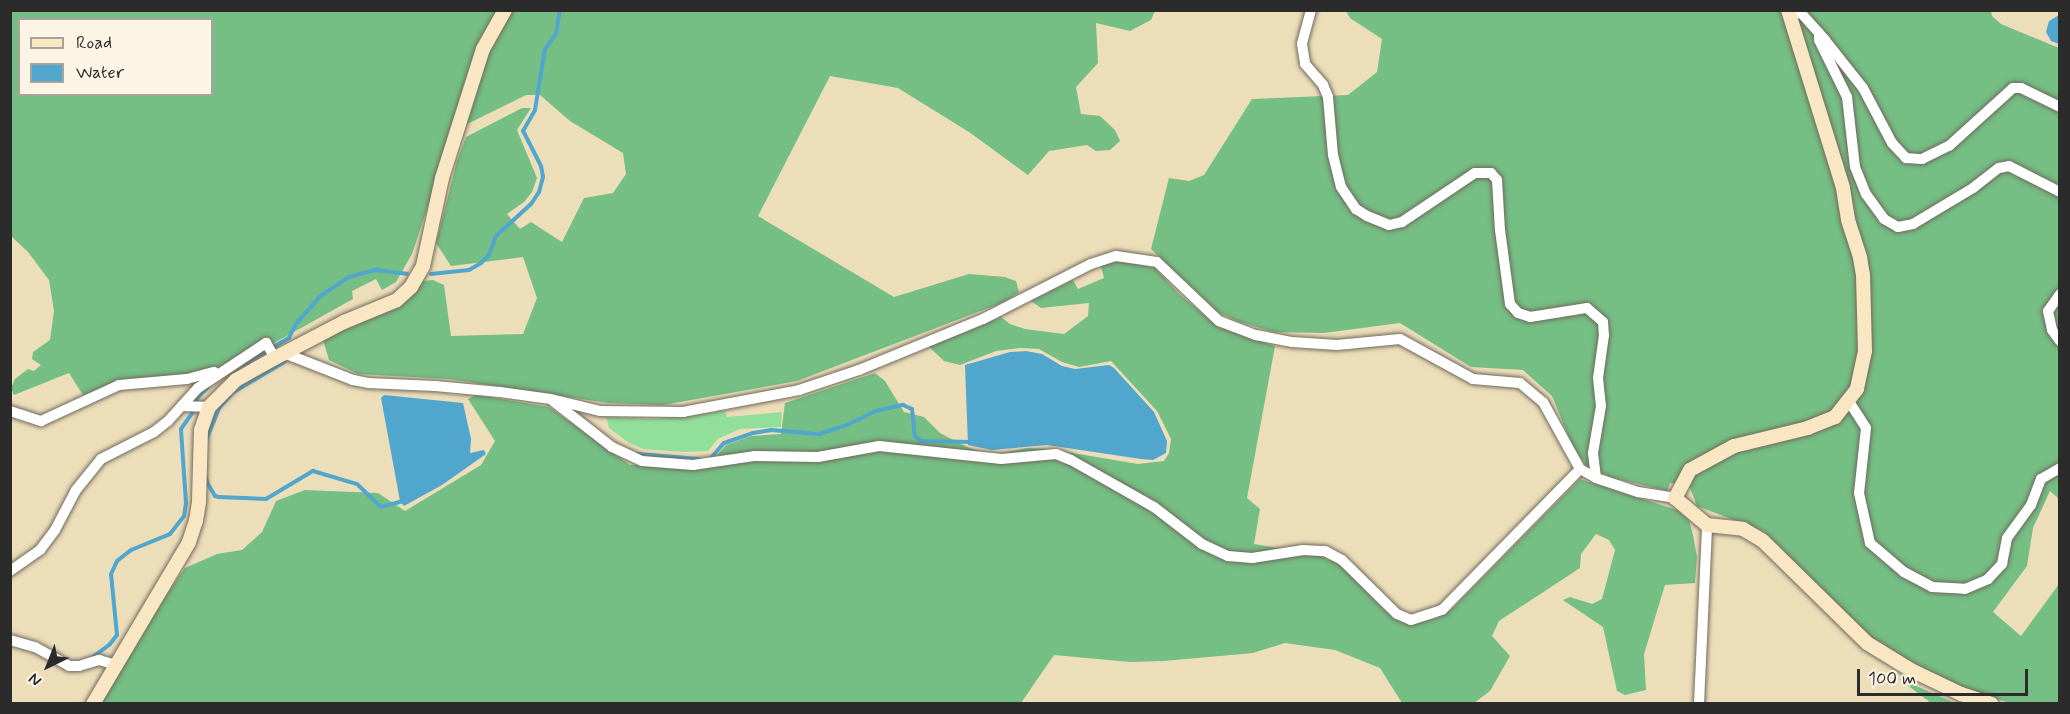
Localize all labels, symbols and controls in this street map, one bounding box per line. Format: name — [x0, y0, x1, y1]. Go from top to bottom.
legend — [18, 18, 213, 96]
text: Road — [76, 31, 112, 55]
text: Water — [76, 61, 124, 85]
north arrow — [18, 636, 78, 696]
scale bar — [1860, 657, 2031, 695]
text: 100 m — [1868, 667, 1916, 691]
text: N — [24, 668, 46, 691]

